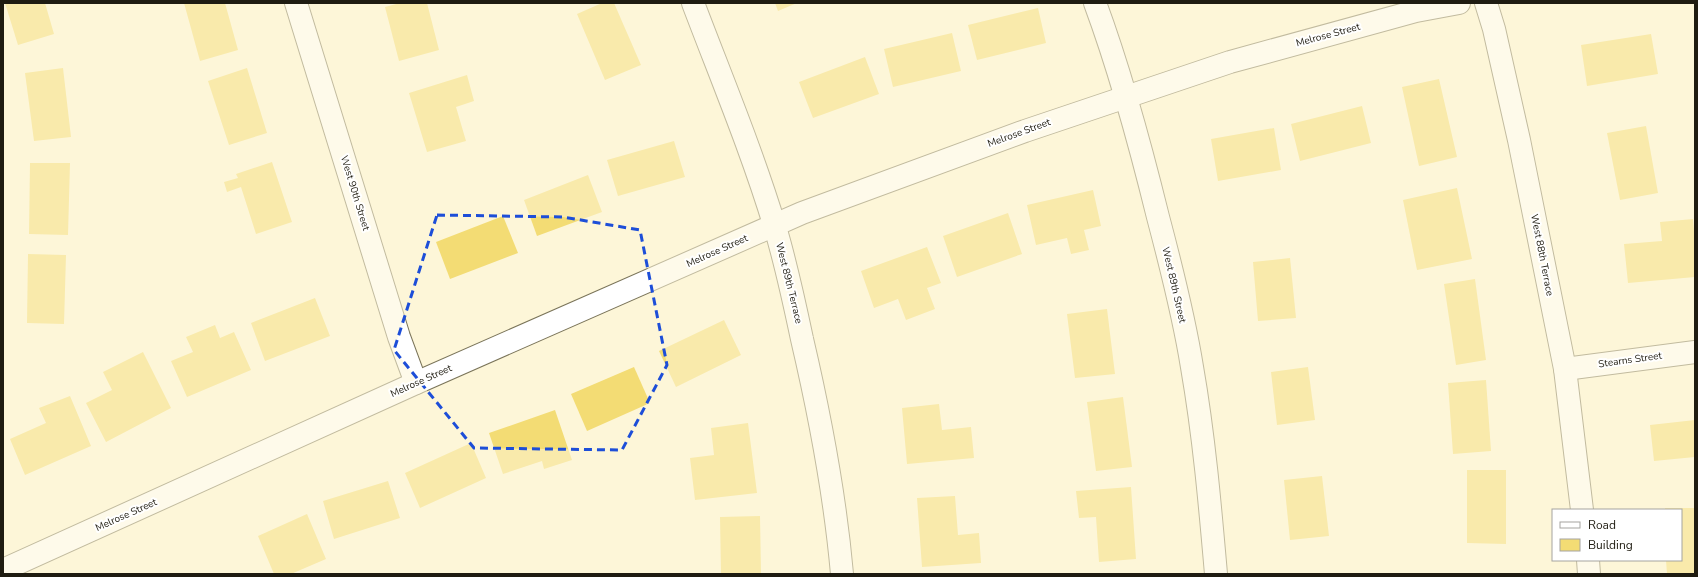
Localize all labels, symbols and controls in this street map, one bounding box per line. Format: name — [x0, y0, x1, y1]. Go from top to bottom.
street label: Melrose Street — [1294, 20, 1362, 50]
street label: Melrose Street — [986, 115, 1053, 151]
street label: West 90th Street — [337, 154, 373, 233]
street label: West 88th Terrace — [1527, 213, 1557, 297]
street label: Melrose Street — [684, 231, 750, 271]
street label: West 89th Terrace — [772, 241, 806, 325]
street label: West 89th Street — [1158, 246, 1190, 325]
street label: Stearns Street — [1597, 349, 1663, 371]
street label: Melrose Street — [388, 361, 454, 401]
street label: Melrose Street — [93, 495, 159, 535]
legend — [1552, 509, 1682, 561]
text: Road — [1588, 517, 1616, 533]
text: Building — [1588, 537, 1633, 553]

